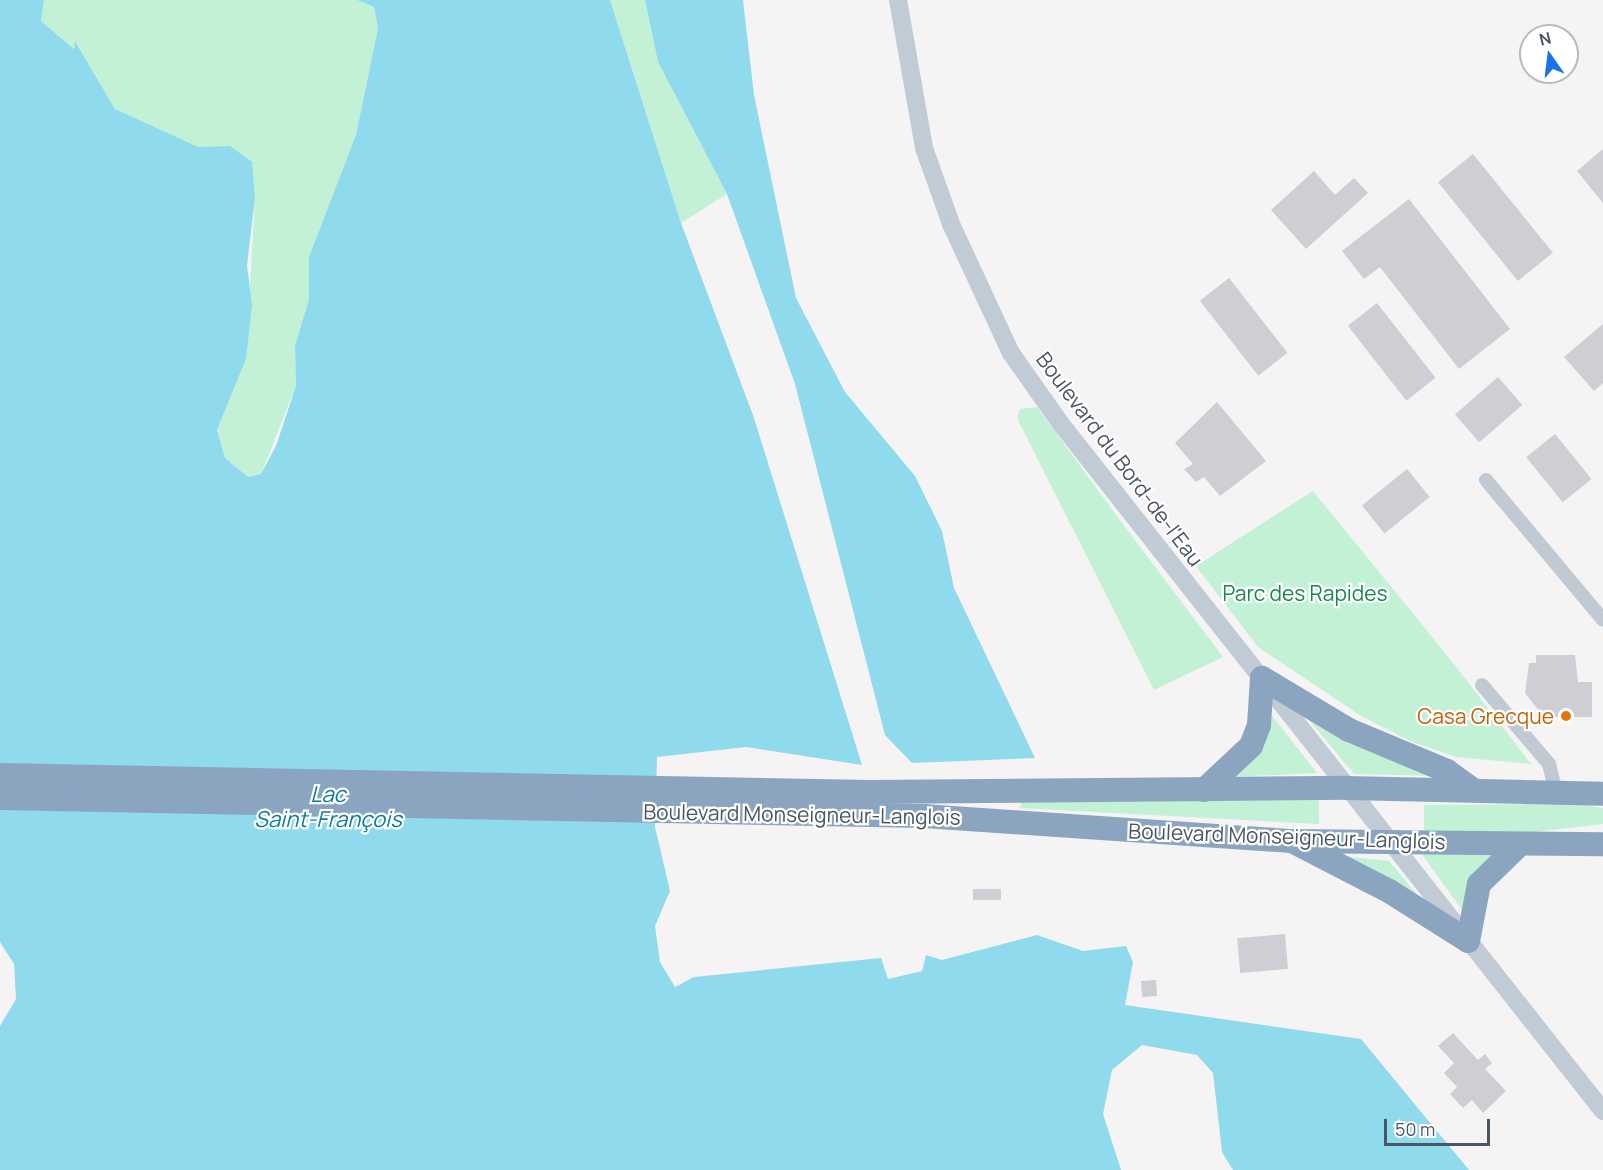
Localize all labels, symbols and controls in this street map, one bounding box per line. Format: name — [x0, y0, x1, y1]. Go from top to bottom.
north arrow — [1519, 24, 1579, 84]
text: N — [1537, 26, 1553, 51]
street label: Boulevard du Bord-de-l'Eau — [1031, 347, 1209, 571]
park label: Parc des Rapides — [1223, 580, 1387, 606]
place label: Casa Grecque — [1417, 703, 1554, 729]
marker: Casa Grecque — [1559, 709, 1573, 723]
water label: Lac Saint-François — [254, 781, 402, 832]
street label: Boulevard Monseigneur-Langlois — [643, 799, 961, 829]
street label: Boulevard Monseigneur-Langlois — [1128, 818, 1446, 854]
scale bar — [1387, 1107, 1494, 1145]
text: 50 m — [1395, 1117, 1435, 1141]

